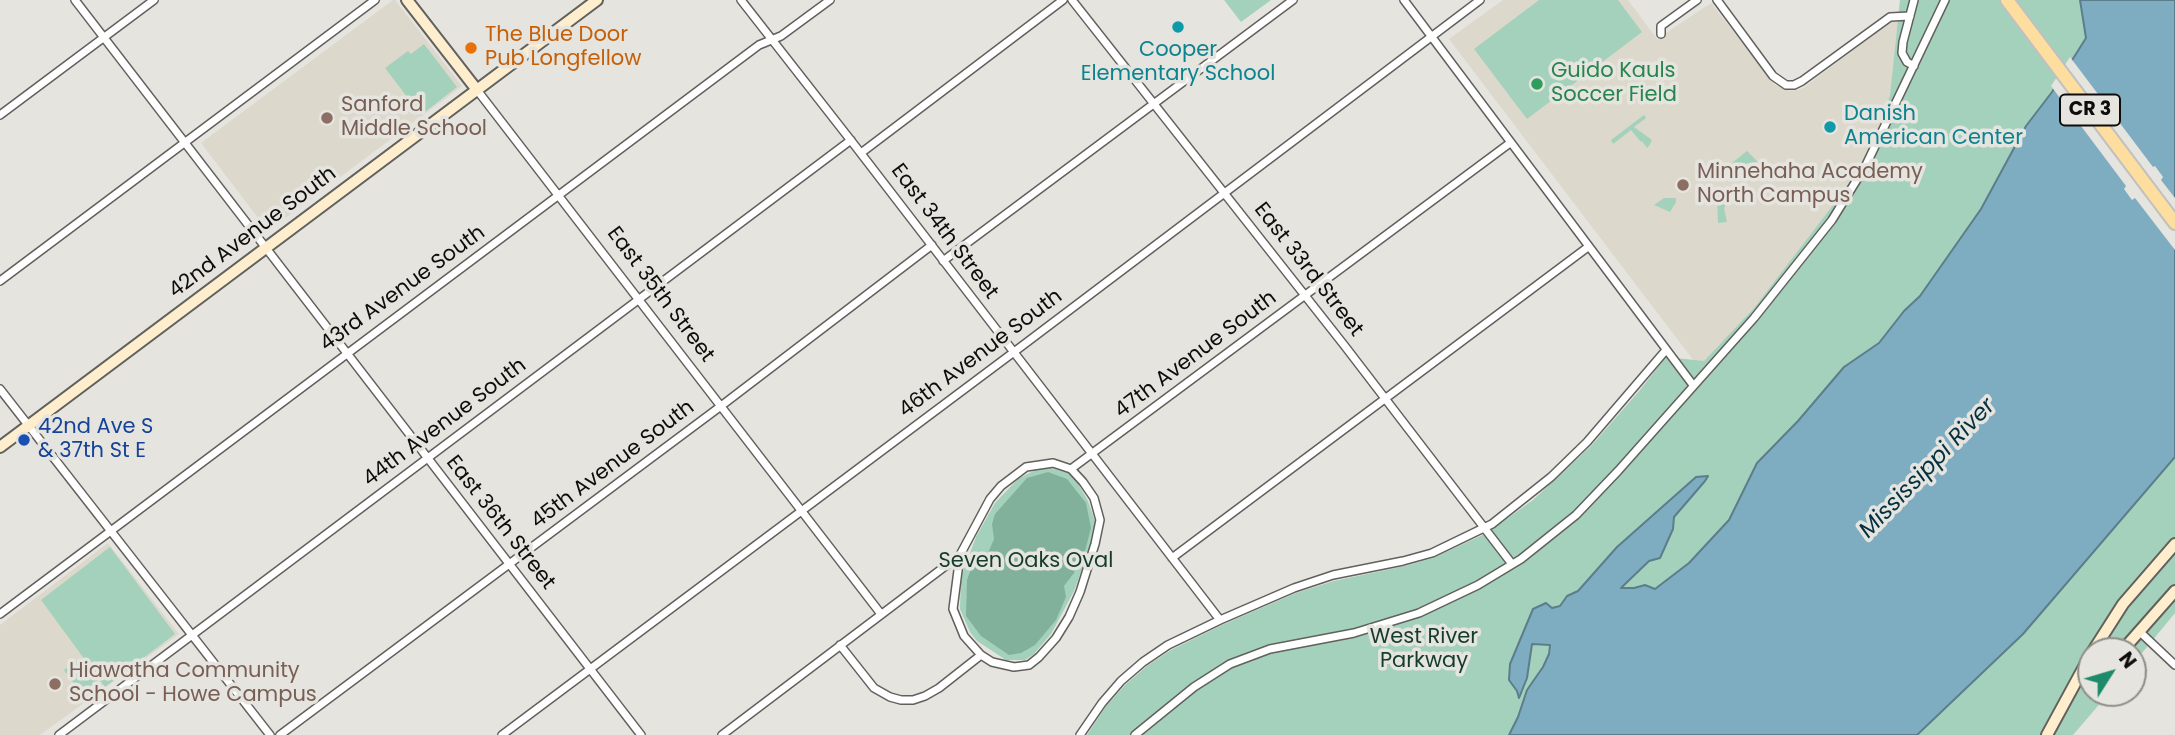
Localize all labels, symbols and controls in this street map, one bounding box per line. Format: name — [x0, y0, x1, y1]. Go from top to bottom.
marker: Cooper Elementary School — [1170, 19, 1186, 35]
place label: The Blue Door Pub Longfellow — [485, 23, 641, 73]
place label: Cooper Elementary School — [1081, 38, 1275, 88]
marker: The Blue Door Pub Longfellow — [463, 40, 479, 56]
place label: Guido Kauls Soccer Field — [1551, 59, 1677, 109]
marker: Guido Kauls Soccer Field — [1529, 76, 1545, 92]
place label: Sanford Middle School — [341, 93, 487, 143]
road number: CR 3 — [2060, 94, 2120, 125]
place label: Danish American Center — [1844, 102, 2023, 152]
marker: Sanford Middle School — [319, 110, 335, 126]
marker: Danish American Center — [1822, 119, 1838, 135]
street label: East 34th Street — [885, 159, 1003, 305]
place label: Minnehaha Academy North Campus — [1697, 160, 1923, 210]
street label: 42nd Avenue South — [164, 162, 342, 304]
marker: Minnehaha Academy North Campus — [1675, 177, 1691, 193]
street label: East 33rd Street — [1248, 198, 1368, 342]
street label: 43rd Avenue South — [316, 221, 490, 357]
street label: East 35th Street — [601, 222, 719, 368]
street label: 46th Avenue South — [894, 284, 1068, 424]
street label: 47th Avenue South — [1110, 286, 1282, 424]
street label: 44th Avenue South — [358, 353, 532, 493]
water label: Mississippi River — [1854, 393, 2002, 545]
street label: 45th Avenue South — [526, 395, 700, 535]
place label: 42nd Ave S & 37th St E — [38, 415, 153, 465]
marker: 42nd Ave S & 37th St E — [16, 432, 32, 448]
street label: East 36th Street — [440, 451, 560, 595]
park label: Seven Oaks Oval — [939, 549, 1113, 575]
park label: West River Parkway — [1370, 625, 1478, 675]
north arrow — [2077, 637, 2147, 707]
text: N — [2112, 646, 2143, 674]
place label: Hiawatha Community School - Howe Campus — [69, 659, 317, 709]
marker: Hiawatha Community School - Howe Campus — [47, 676, 63, 692]

